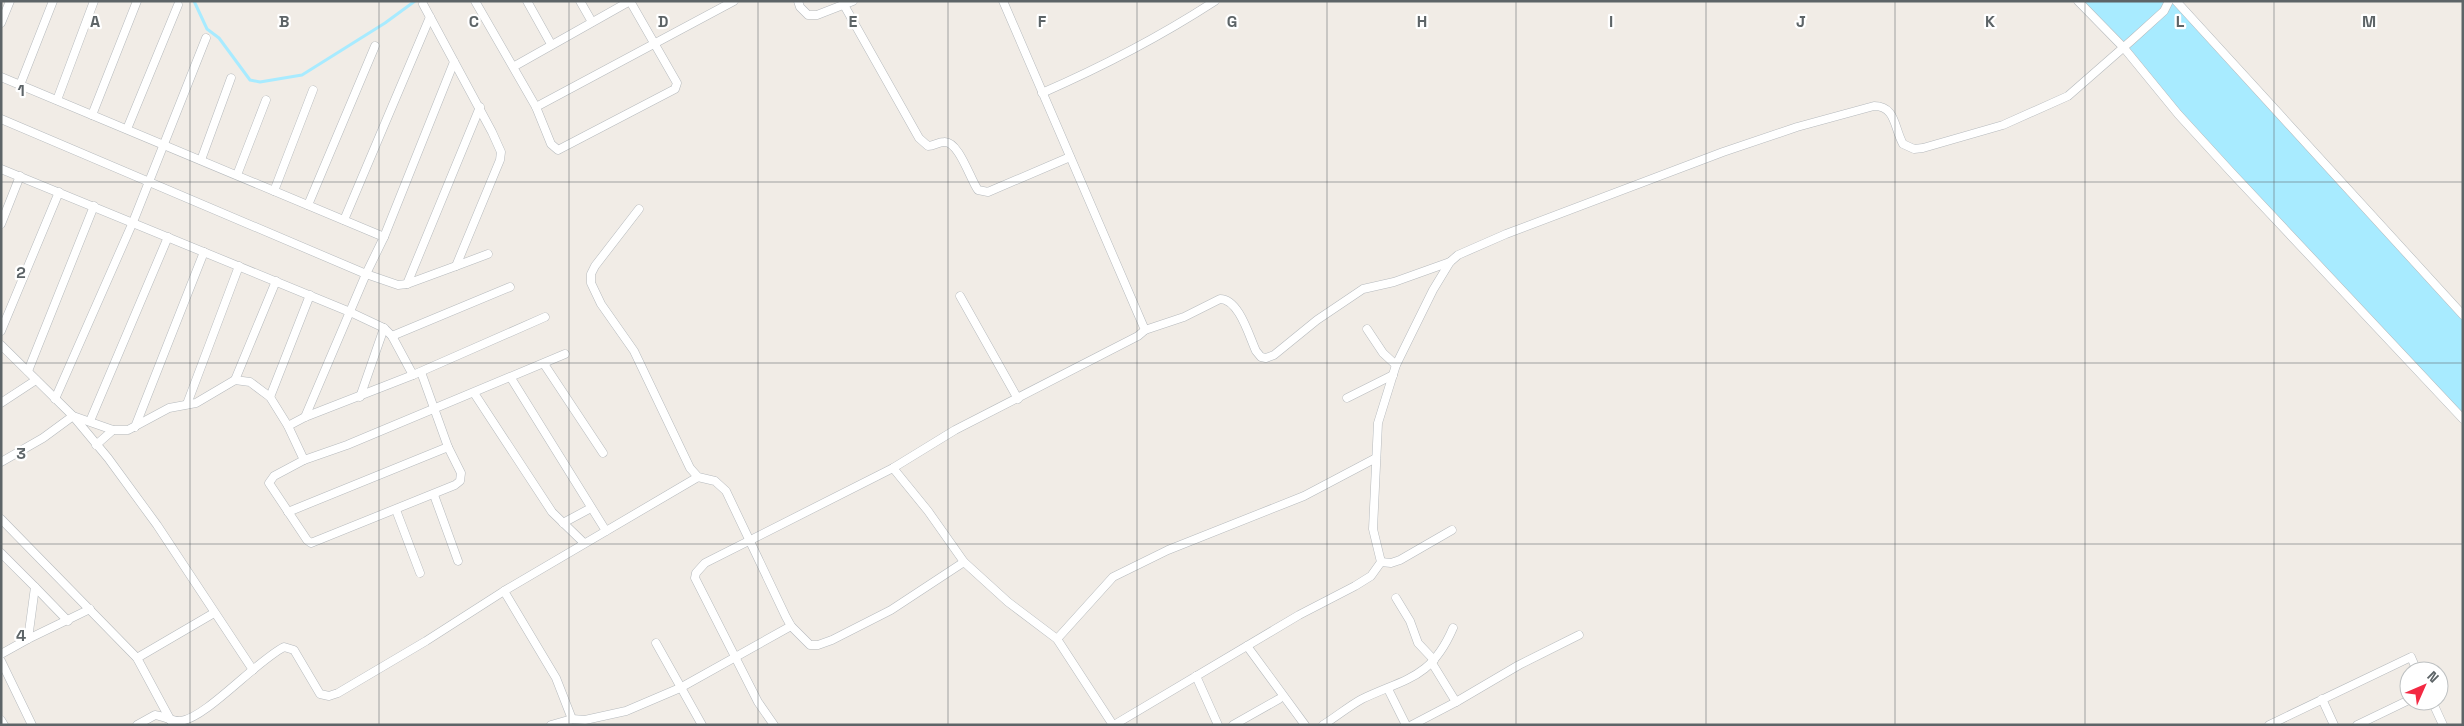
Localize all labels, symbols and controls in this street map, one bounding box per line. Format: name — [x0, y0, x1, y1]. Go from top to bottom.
text: A — [90, 11, 100, 32]
text: B — [279, 11, 289, 32]
text: C — [469, 11, 479, 32]
text: D — [658, 11, 668, 32]
text: E — [849, 11, 858, 32]
text: F — [1038, 11, 1047, 32]
text: G — [1227, 11, 1237, 32]
text: H — [1417, 11, 1427, 32]
text: I — [1609, 11, 1613, 32]
text: J — [1796, 11, 1806, 32]
text: K — [1985, 11, 1995, 32]
text: L — [2176, 11, 2185, 32]
text: M — [2362, 11, 2376, 32]
text: 1 — [17, 80, 25, 101]
text: 2 — [16, 262, 26, 283]
text: 3 — [16, 443, 26, 464]
text: 4 — [16, 625, 26, 646]
north arrow — [2399, 661, 2449, 711]
text: N — [2424, 667, 2443, 686]

